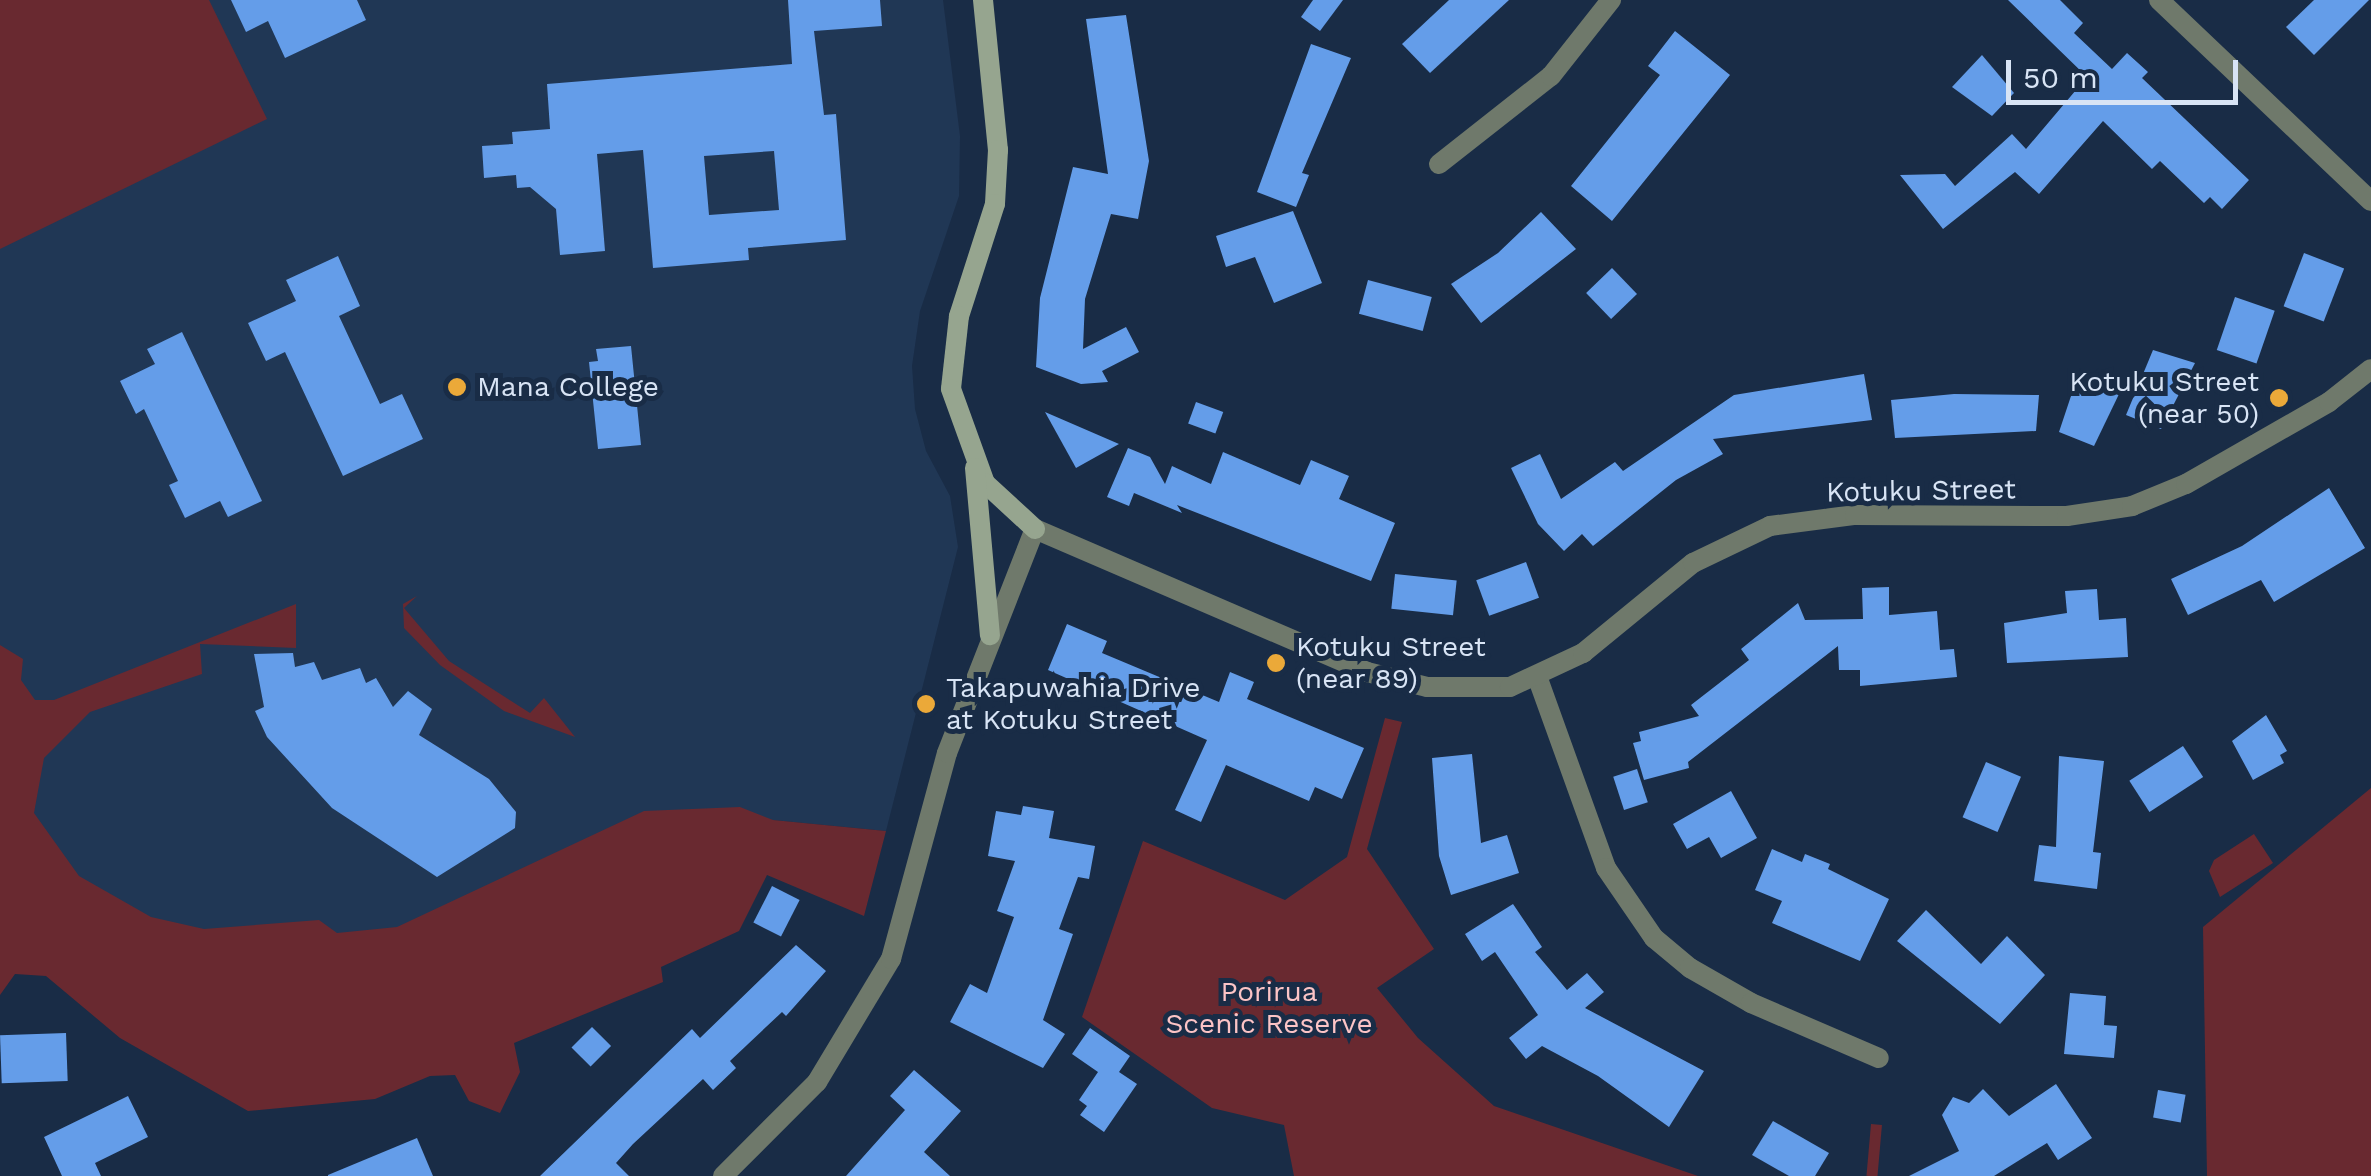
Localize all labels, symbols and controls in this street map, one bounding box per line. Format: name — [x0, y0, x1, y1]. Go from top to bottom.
scale bar — [2011, 40, 2244, 102]
text: 50 m — [2023, 60, 2098, 95]
place label: Kotuku Street (near 50) — [2069, 365, 2259, 431]
place label: Mana College — [477, 370, 660, 404]
marker: Mana College — [446, 376, 468, 398]
marker: Kotuku Street (near 50) — [2268, 387, 2290, 409]
street label: Kotuku Street — [1826, 473, 2016, 509]
place label: Kotuku Street (near 89) — [1296, 630, 1486, 696]
marker: Kotuku Street (near 89) — [1265, 652, 1287, 674]
place label: Takapuwahia Drive at Kotuku Street — [946, 671, 1201, 737]
marker: Takapuwahia Drive at Kotuku Street — [915, 693, 937, 715]
park label: Porirua Scenic Reserve — [1165, 975, 1373, 1041]

